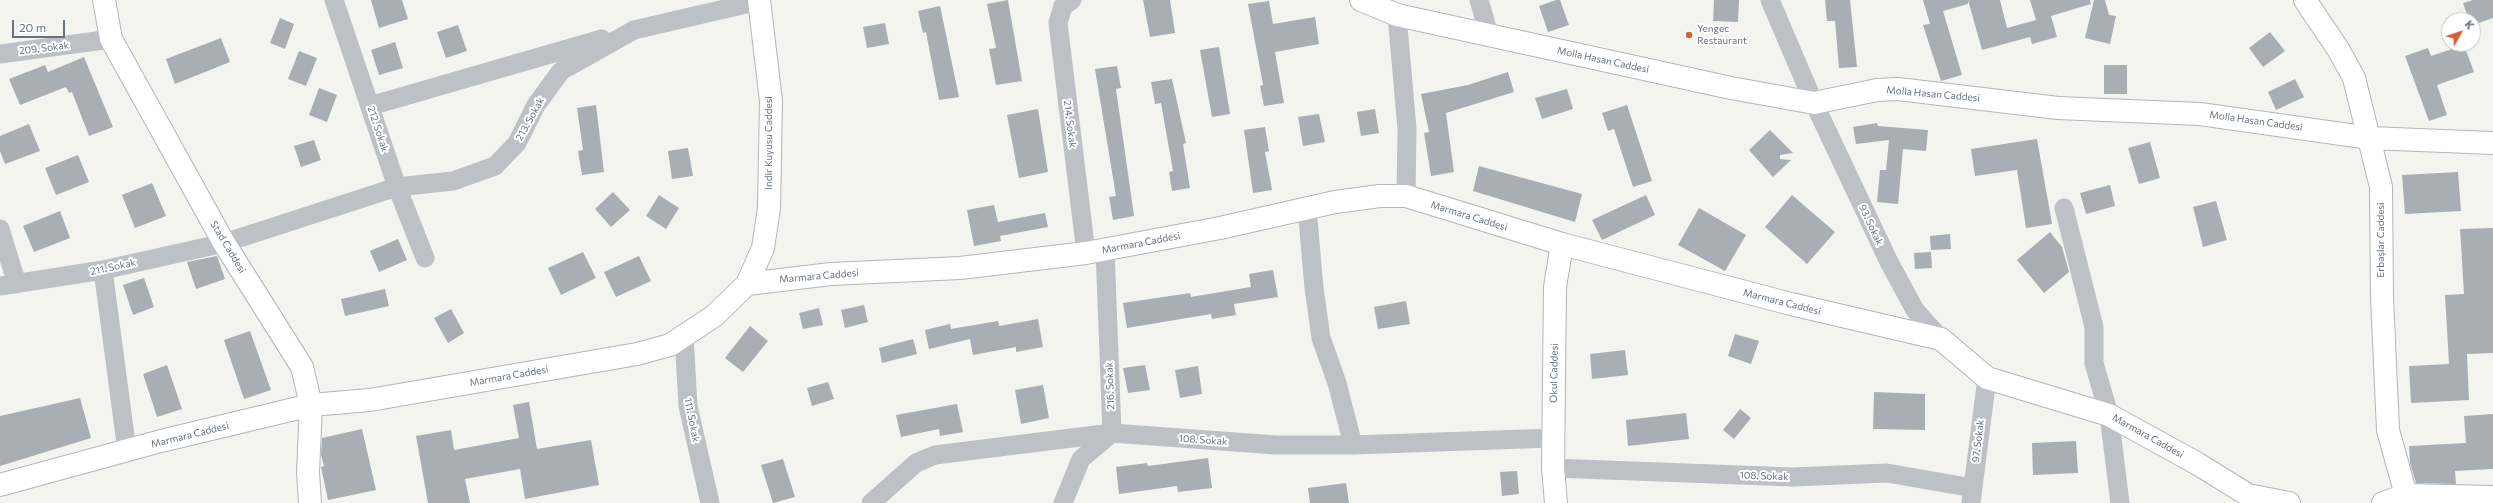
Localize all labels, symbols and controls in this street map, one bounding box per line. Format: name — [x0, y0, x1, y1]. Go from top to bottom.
scale bar — [14, 12, 67, 38]
north arrow — [2441, 12, 2481, 52]
text: K — [2462, 17, 2477, 32]
text: 20 m — [19, 20, 46, 34]
place label: Yengec Restaurant — [1697, 23, 1747, 46]
marker: Yengec Restaurant — [1684, 30, 1694, 40]
street label: 209. Sokak — [18, 39, 70, 57]
street label: Molla Hasan Caddesi — [1556, 44, 1650, 76]
street label: Molla Hasan Caddesi — [1886, 84, 1980, 104]
street label: 213. Sokak — [513, 95, 547, 143]
street label: Indir Kuyusu Caddesi — [763, 96, 775, 190]
street label: 214. Sokak — [1061, 99, 1079, 149]
street label: 212. Sokak — [365, 105, 391, 153]
street label: Molla Hasan Caddesi — [2209, 109, 2303, 133]
street label: Marmara Caddesi — [1429, 199, 1509, 233]
street label: Erbaşlar Caddesi — [2375, 202, 2387, 278]
street label: 93. Sokak — [1856, 203, 1886, 247]
street label: Stad Caddesi — [208, 219, 248, 275]
street label: Marmara Caddesi — [1101, 230, 1181, 256]
street label: 211. Sokak — [89, 256, 137, 278]
street label: Marmara Caddesi — [779, 267, 859, 285]
street label: Marmara Caddesi — [1742, 287, 1822, 317]
street label: Okul Caddesi — [1547, 343, 1561, 403]
street label: 216. Sokak — [1103, 362, 1117, 410]
street label: Marmara Caddesi — [469, 363, 549, 389]
street label: 111. Sokak — [682, 397, 702, 443]
street label: Marmara Caddesi — [2110, 411, 2186, 461]
street label: 97. Sokak — [1969, 419, 1987, 463]
street label: Marmara Caddesi — [150, 420, 230, 450]
street label: 108. Sokak — [1178, 432, 1228, 448]
street label: 108. Sokak — [1739, 469, 1789, 483]

